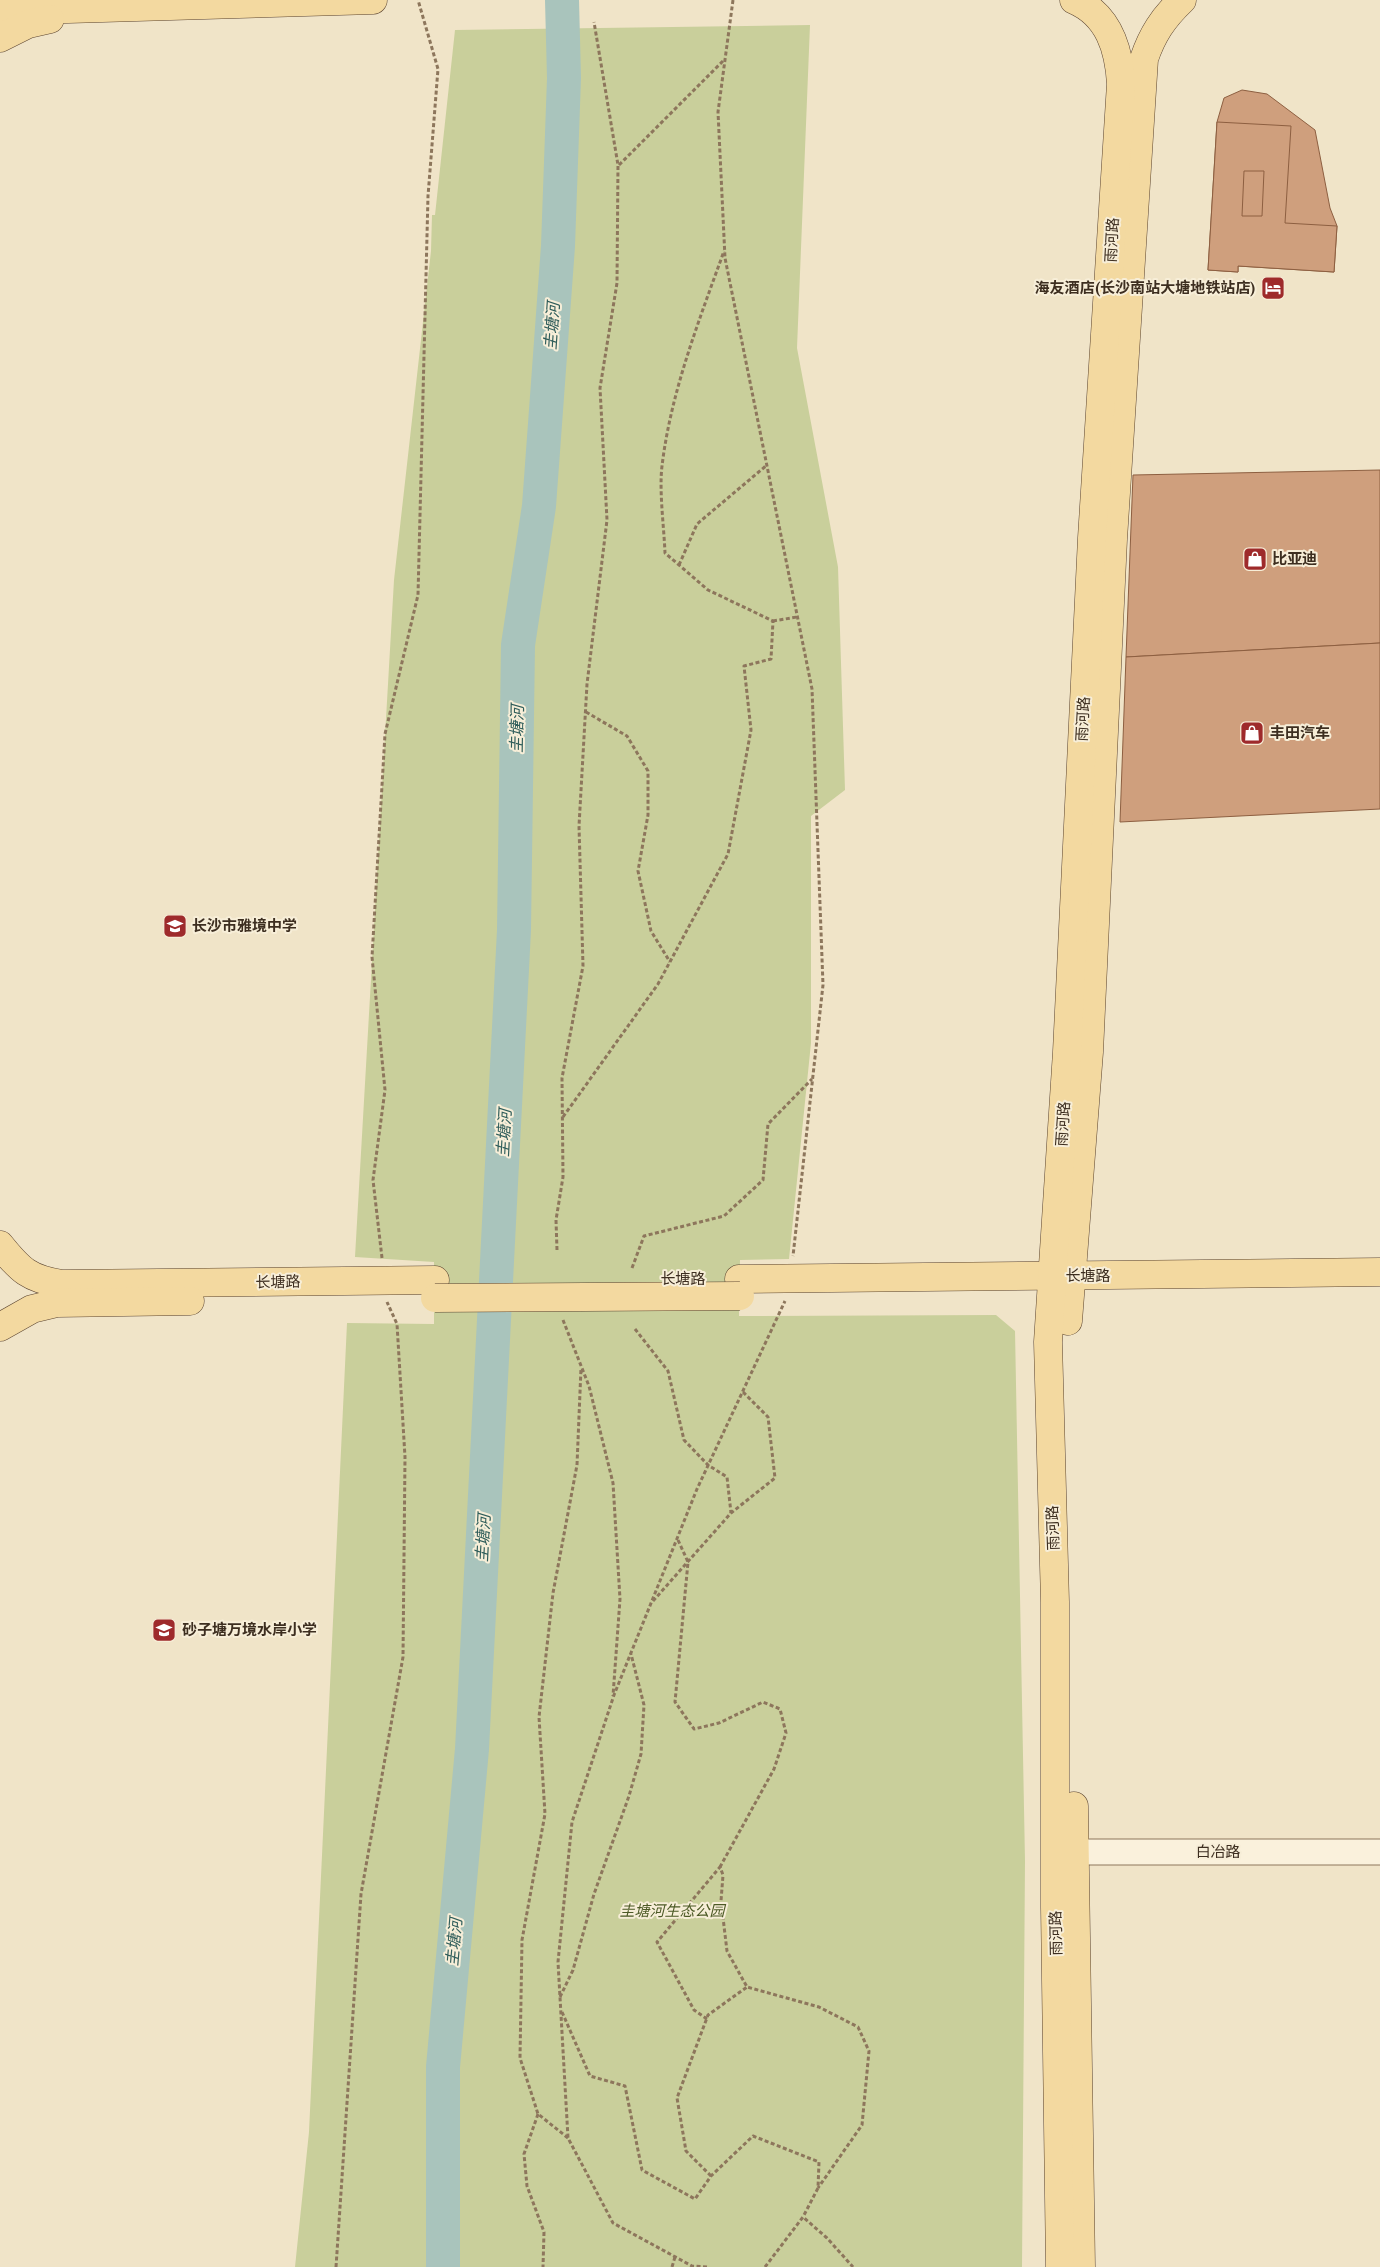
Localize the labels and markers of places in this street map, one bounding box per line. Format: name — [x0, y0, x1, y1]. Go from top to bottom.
hotel icon: 海友酒店(长沙南站大塘地铁站店) — [1260, 275, 1286, 301]
place label: 海友酒店(长沙南站大塘地铁站店) — [1035, 279, 1256, 297]
shop icon: 比亚迪 — [1242, 546, 1268, 572]
place label: 比亚迪 — [1272, 551, 1317, 567]
shop icon: 丰田汽车 — [1239, 720, 1265, 746]
place label: 丰田汽车 — [1270, 725, 1330, 741]
school or university icon: 长沙市雅境中学 — [162, 913, 188, 939]
place label: 长沙市雅境中学 — [192, 917, 297, 934]
school or university icon: 砂子塘万境水岸小学 — [151, 1617, 177, 1643]
place label: 砂子塘万境水岸小学 — [182, 1621, 317, 1638]

